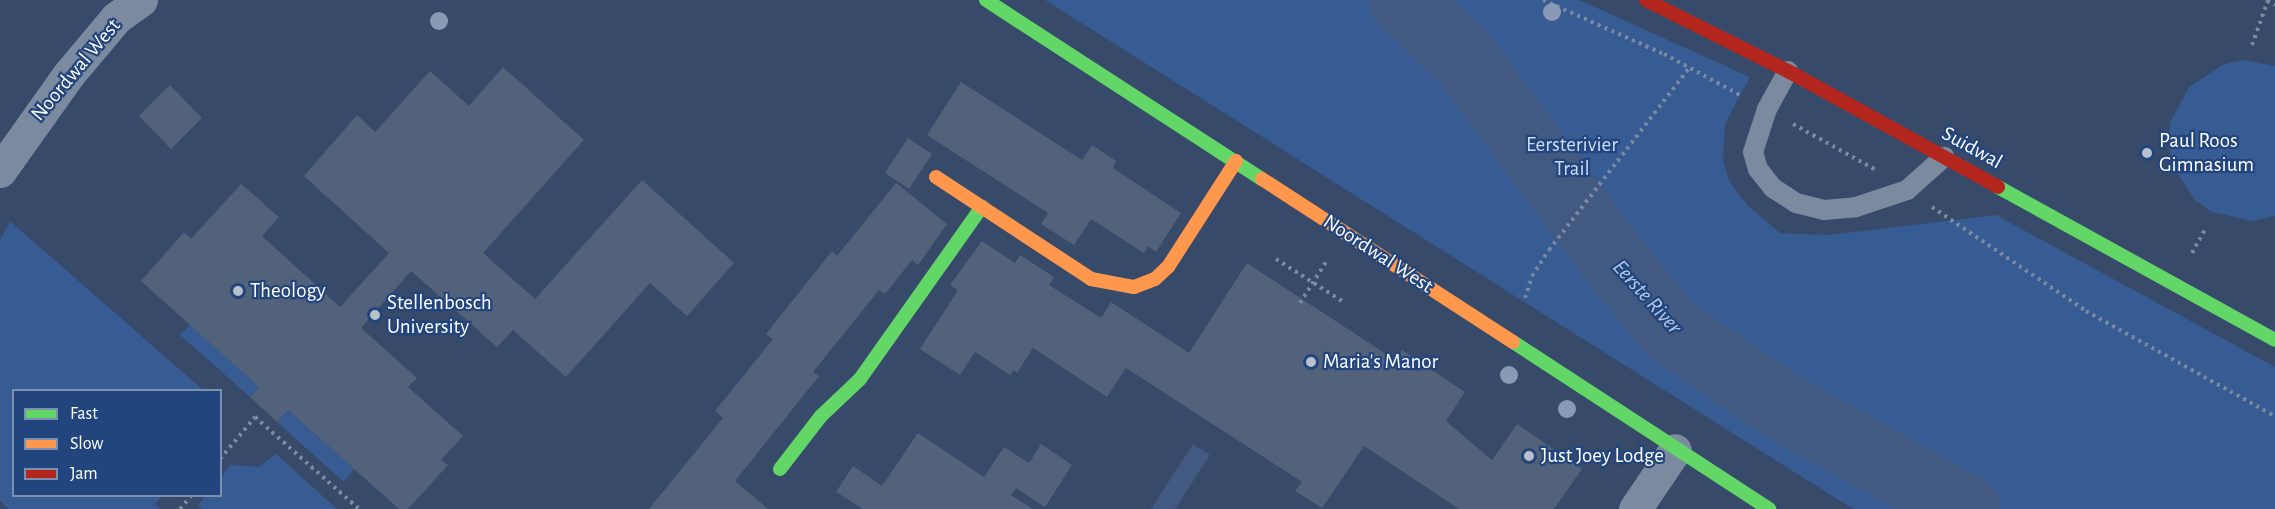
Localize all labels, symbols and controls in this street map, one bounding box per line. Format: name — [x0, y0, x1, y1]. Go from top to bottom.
street label: Noordwal West — [26, 14, 126, 126]
street label: Suidwal — [1937, 121, 2007, 175]
place label: Paul Roos Gimnasium — [2159, 128, 2254, 178]
park label: Eersterivier Trail — [1526, 132, 1618, 182]
marker: Paul Roos Gimnasium — [2140, 146, 2154, 160]
street label: Noordwal West — [1318, 209, 1438, 299]
water label: Eerste River — [1607, 254, 1687, 340]
place label: Theology — [250, 278, 326, 304]
marker: Theology — [231, 284, 245, 298]
place label: Stellenbosch University — [387, 290, 492, 340]
marker: Stellenbosch University — [368, 308, 382, 322]
place label: Maria's Manor — [1323, 349, 1438, 375]
marker: Maria's Manor — [1304, 355, 1318, 369]
legend — [12, 389, 222, 497]
text: Fast — [70, 405, 98, 423]
text: Slow — [70, 435, 103, 453]
place label: Just Joey Lodge — [1541, 443, 1664, 469]
marker: Just Joey Lodge — [1522, 449, 1536, 463]
text: Jam — [70, 465, 98, 483]

